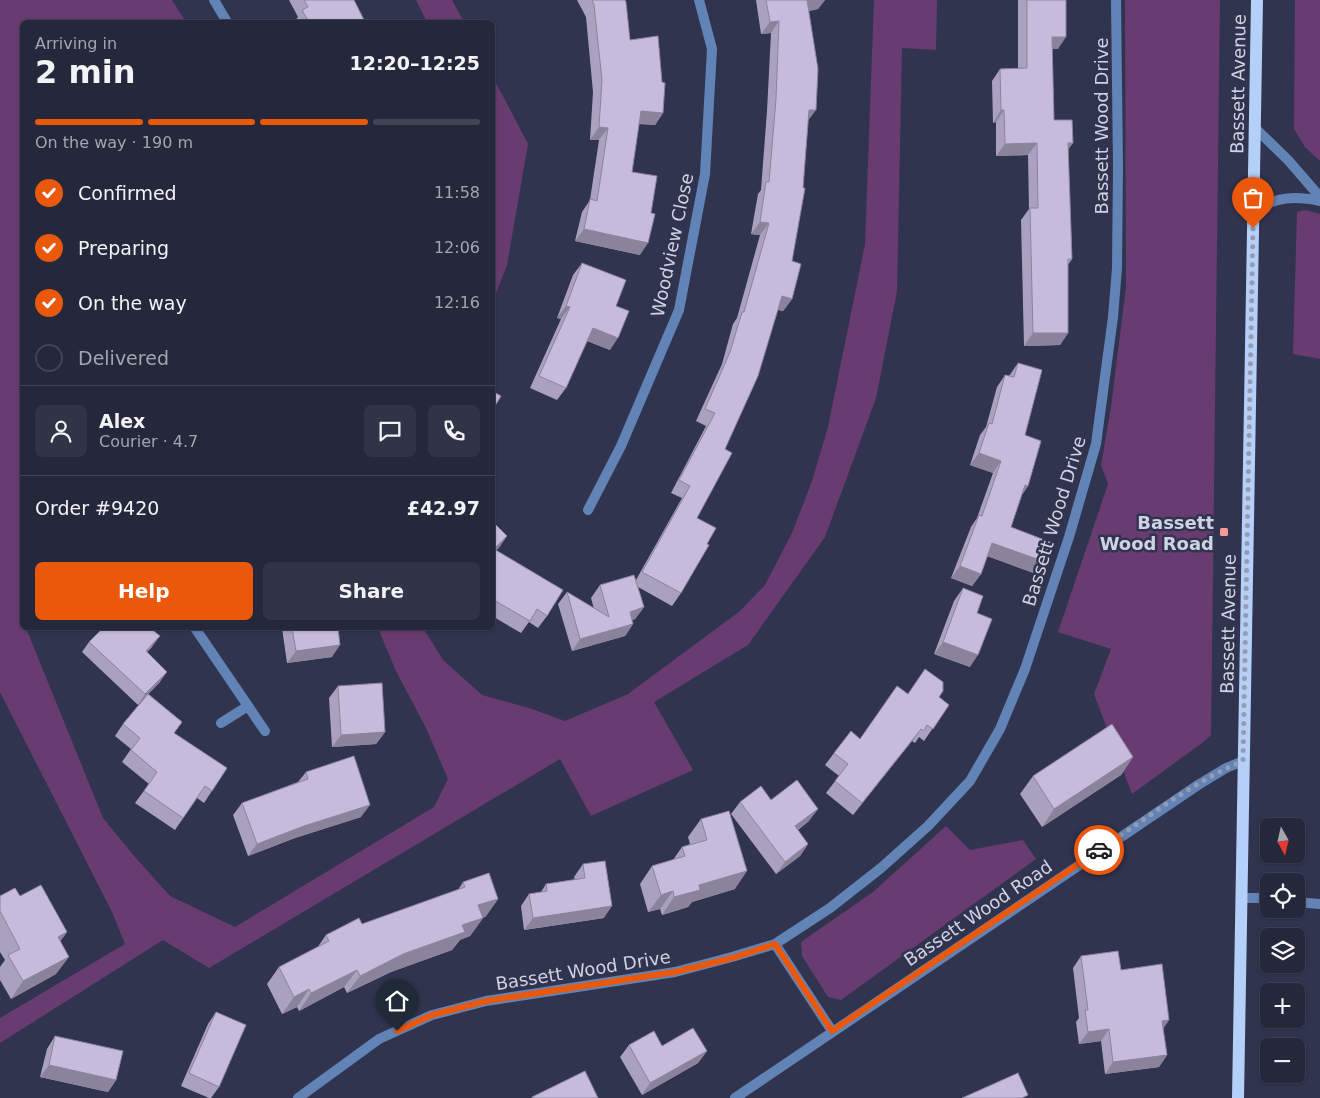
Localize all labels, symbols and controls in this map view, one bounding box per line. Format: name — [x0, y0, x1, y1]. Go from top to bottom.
street label: Bassett Avenue — [1226, 14, 1250, 154]
text: Arriving in — [35, 34, 117, 53]
street label: Bassett Wood Drive — [1091, 38, 1112, 214]
text: 12:20–12:25 — [350, 52, 480, 74]
text: 2 min — [35, 53, 136, 91]
text: On the way · 190 m — [35, 133, 193, 152]
street label: Woodview Close — [647, 171, 697, 319]
pin — [1232, 177, 1274, 228]
icon: check — [35, 179, 63, 207]
text: Confirmed — [78, 182, 177, 204]
text: 11:58 — [434, 183, 480, 202]
icon: bag — [1239, 184, 1267, 212]
icon: check — [35, 234, 63, 262]
text: Preparing — [78, 237, 169, 259]
text: 12:06 — [434, 238, 480, 257]
icon: check — [35, 289, 63, 317]
text: On the way — [78, 292, 187, 314]
text: 12:16 — [434, 293, 480, 312]
text: Delivered — [78, 347, 169, 369]
button: person — [35, 405, 87, 457]
button: chat — [364, 405, 416, 457]
button: phone — [428, 405, 480, 457]
text: Alex — [99, 410, 145, 432]
text: Courier · 4.7 — [99, 432, 198, 451]
street label: Bassett Wood Drive — [1018, 433, 1090, 609]
text: Order #9420 — [35, 497, 159, 519]
text: £42.97 — [407, 497, 480, 519]
place label: Bassett Wood Road — [1100, 512, 1214, 554]
marker: Bassett Wood Road — [1218, 526, 1230, 538]
street label: Bassett Avenue — [1216, 554, 1240, 694]
button: Help — [35, 562, 253, 620]
button: Share — [263, 562, 480, 620]
north arrow — [1260, 818, 1305, 862]
map controls — [1260, 818, 1305, 1083]
courier — [1074, 825, 1124, 875]
icon: car — [1085, 836, 1113, 864]
street label: Bassett Wood Road — [900, 856, 1056, 970]
button: locate — [1260, 873, 1305, 918]
button: layers — [1260, 928, 1305, 973]
street label: Bassett Wood Drive — [494, 946, 672, 994]
pin — [376, 980, 418, 1031]
button: + — [1260, 983, 1305, 1028]
icon: home — [383, 987, 411, 1015]
button: − — [1260, 1038, 1305, 1083]

